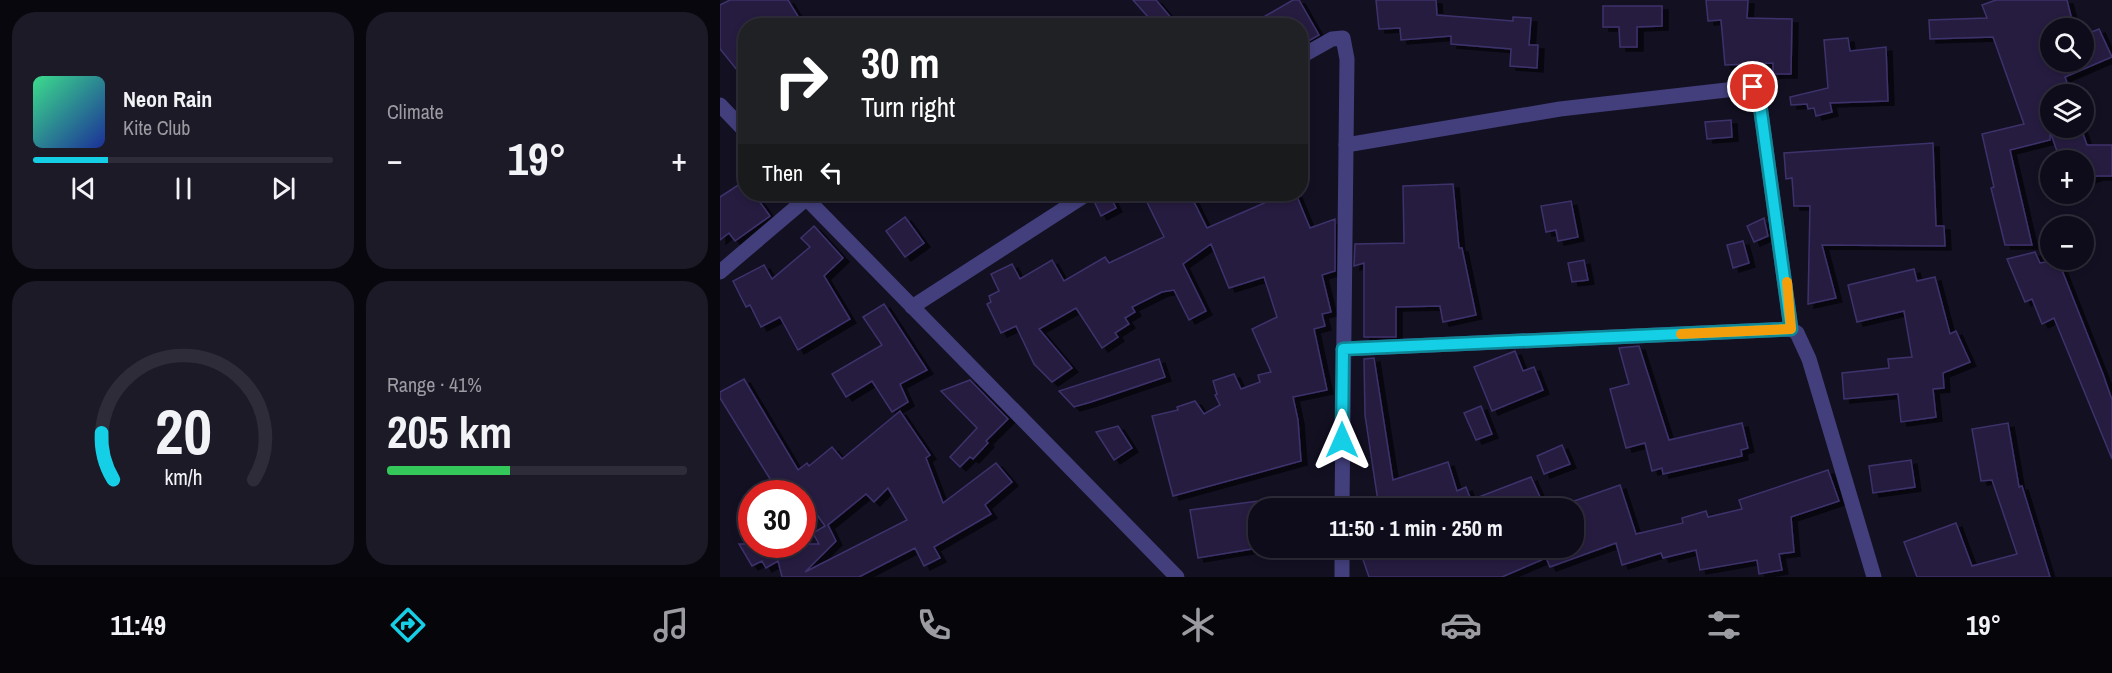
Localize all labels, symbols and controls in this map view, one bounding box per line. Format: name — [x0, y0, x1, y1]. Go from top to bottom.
map controls — [2040, 18, 2094, 270]
button: search — [2040, 18, 2094, 72]
text: 30 m — [861, 35, 940, 91]
icon: right — [762, 42, 840, 120]
pin — [1727, 61, 1778, 112]
icon: arrive — [1736, 70, 1769, 103]
text: Neon Rain — [123, 84, 212, 114]
button: layers — [2040, 84, 2094, 138]
text: Turn right — [861, 89, 955, 125]
text: Climate — [387, 98, 444, 125]
text: Kite Club — [123, 114, 190, 141]
text: 19° — [507, 128, 567, 189]
text: − — [387, 137, 403, 181]
text: + — [671, 137, 687, 181]
button: + — [2040, 150, 2094, 204]
icon: left — [815, 156, 848, 189]
text: Then — [762, 158, 803, 188]
icon: previous — [67, 172, 100, 205]
icon: pause — [167, 172, 200, 205]
icon: next — [267, 172, 300, 205]
button: − — [2040, 216, 2094, 270]
text: Range · 41% — [387, 371, 482, 398]
text: 20 — [155, 389, 211, 473]
text: 205 km — [387, 401, 512, 462]
position arrow — [1310, 408, 1374, 472]
text: km/h — [164, 463, 202, 492]
speed limit sign: 30 — [738, 480, 816, 558]
text: 11:50 · 1 min · 250 m — [1329, 513, 1503, 543]
icon: directions — [387, 604, 429, 646]
icon: music — [650, 604, 692, 646]
icon: phone — [913, 604, 955, 646]
icon: climate — [1177, 604, 1219, 646]
icon: car — [1440, 604, 1482, 646]
icon: filters — [1703, 604, 1745, 646]
text: 11:49 — [111, 607, 166, 643]
text: 19° — [1966, 607, 2001, 643]

